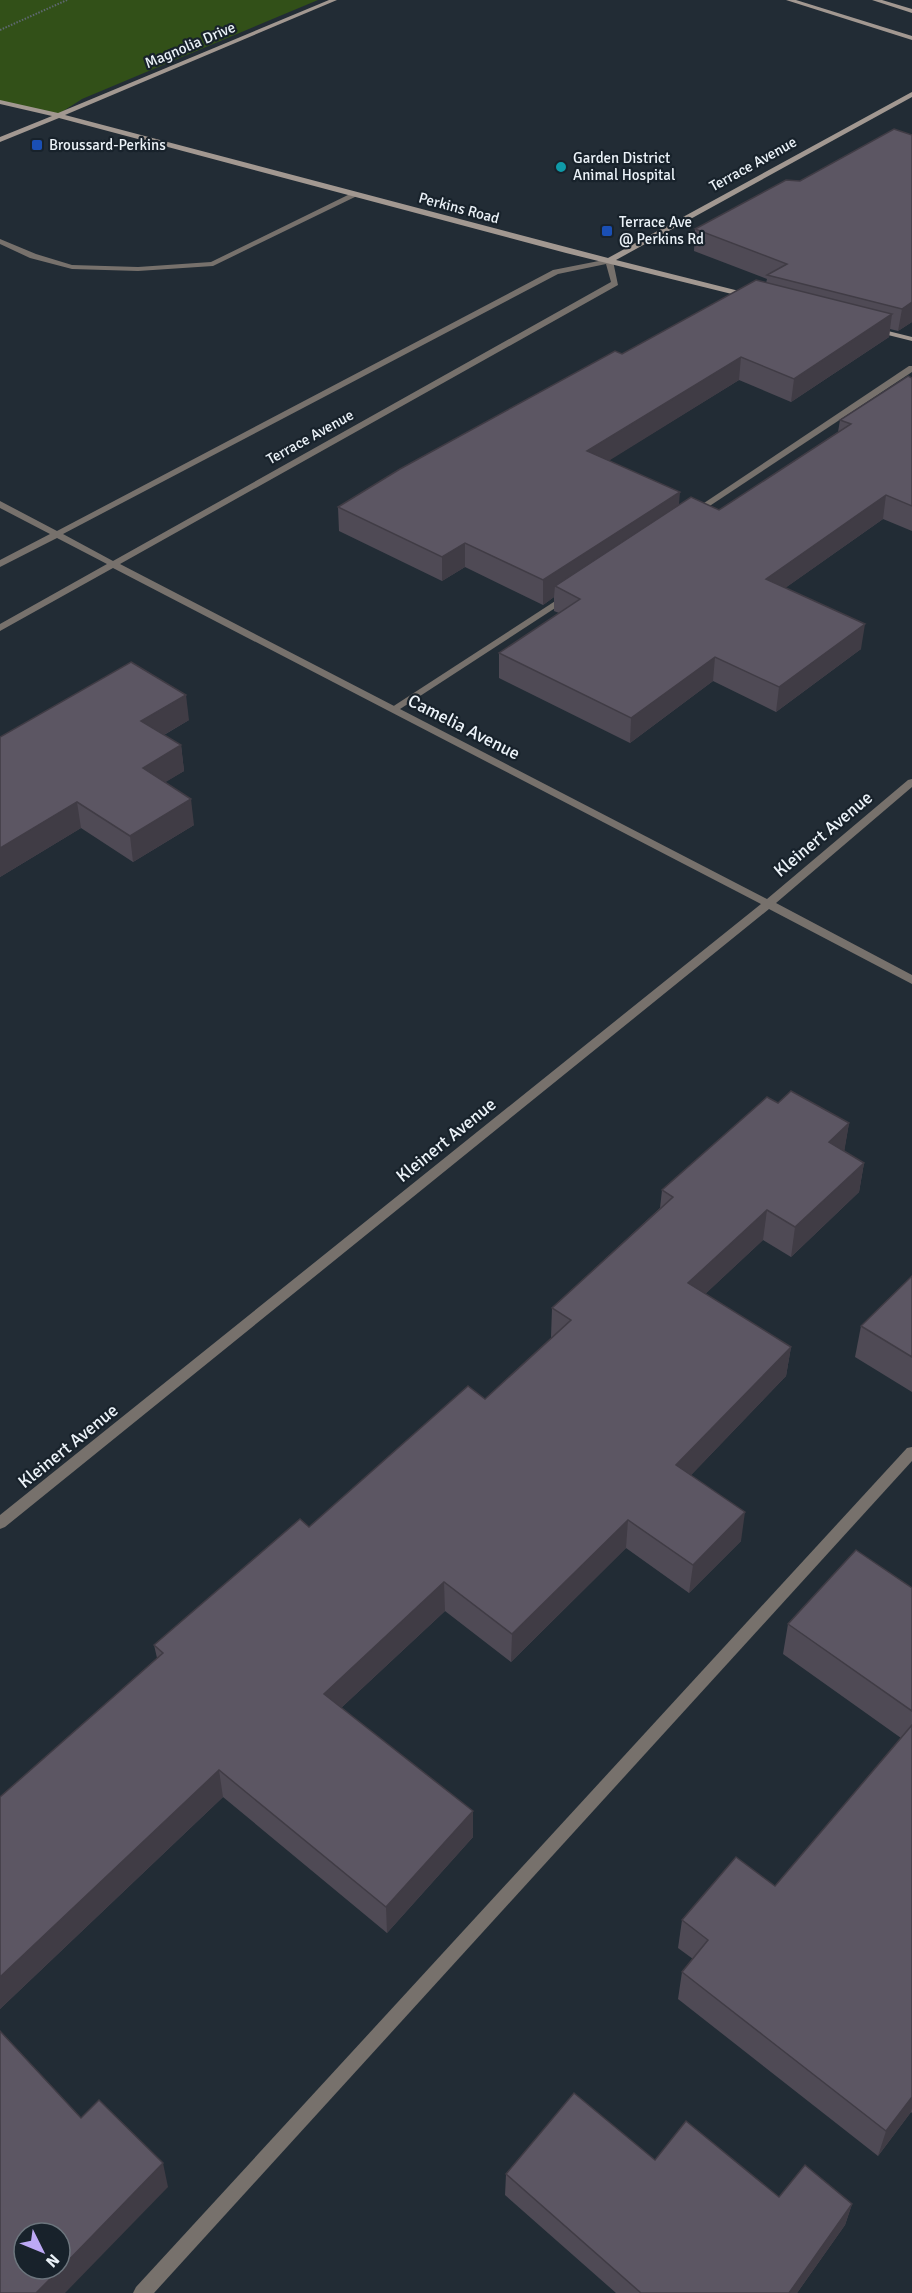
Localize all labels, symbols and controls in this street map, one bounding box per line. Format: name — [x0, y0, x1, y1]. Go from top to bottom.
street label: Magnolia Drive — [142, 18, 238, 72]
street label: Terrace Avenue — [706, 133, 800, 195]
place label: Broussard-Perkins — [49, 136, 166, 154]
marker: Broussard-Perkins — [30, 138, 44, 152]
place label: Garden District Animal Hospital — [573, 149, 675, 184]
marker: Garden District Animal Hospital — [554, 160, 568, 174]
street label: Perkins Road — [417, 189, 501, 227]
place label: Terrace Ave @ Perkins Rd — [619, 213, 704, 248]
marker: Terrace Ave @ Perkins Rd — [600, 224, 614, 238]
street label: Terrace Avenue — [263, 406, 357, 468]
street label: Camelia Avenue — [404, 689, 524, 765]
street label: Kleinert Avenue — [769, 786, 877, 882]
street label: Kleinert Avenue — [392, 1093, 500, 1187]
street label: Kleinert Avenue — [14, 1399, 122, 1493]
north arrow — [12, 2221, 72, 2281]
text: N — [41, 2250, 63, 2271]

